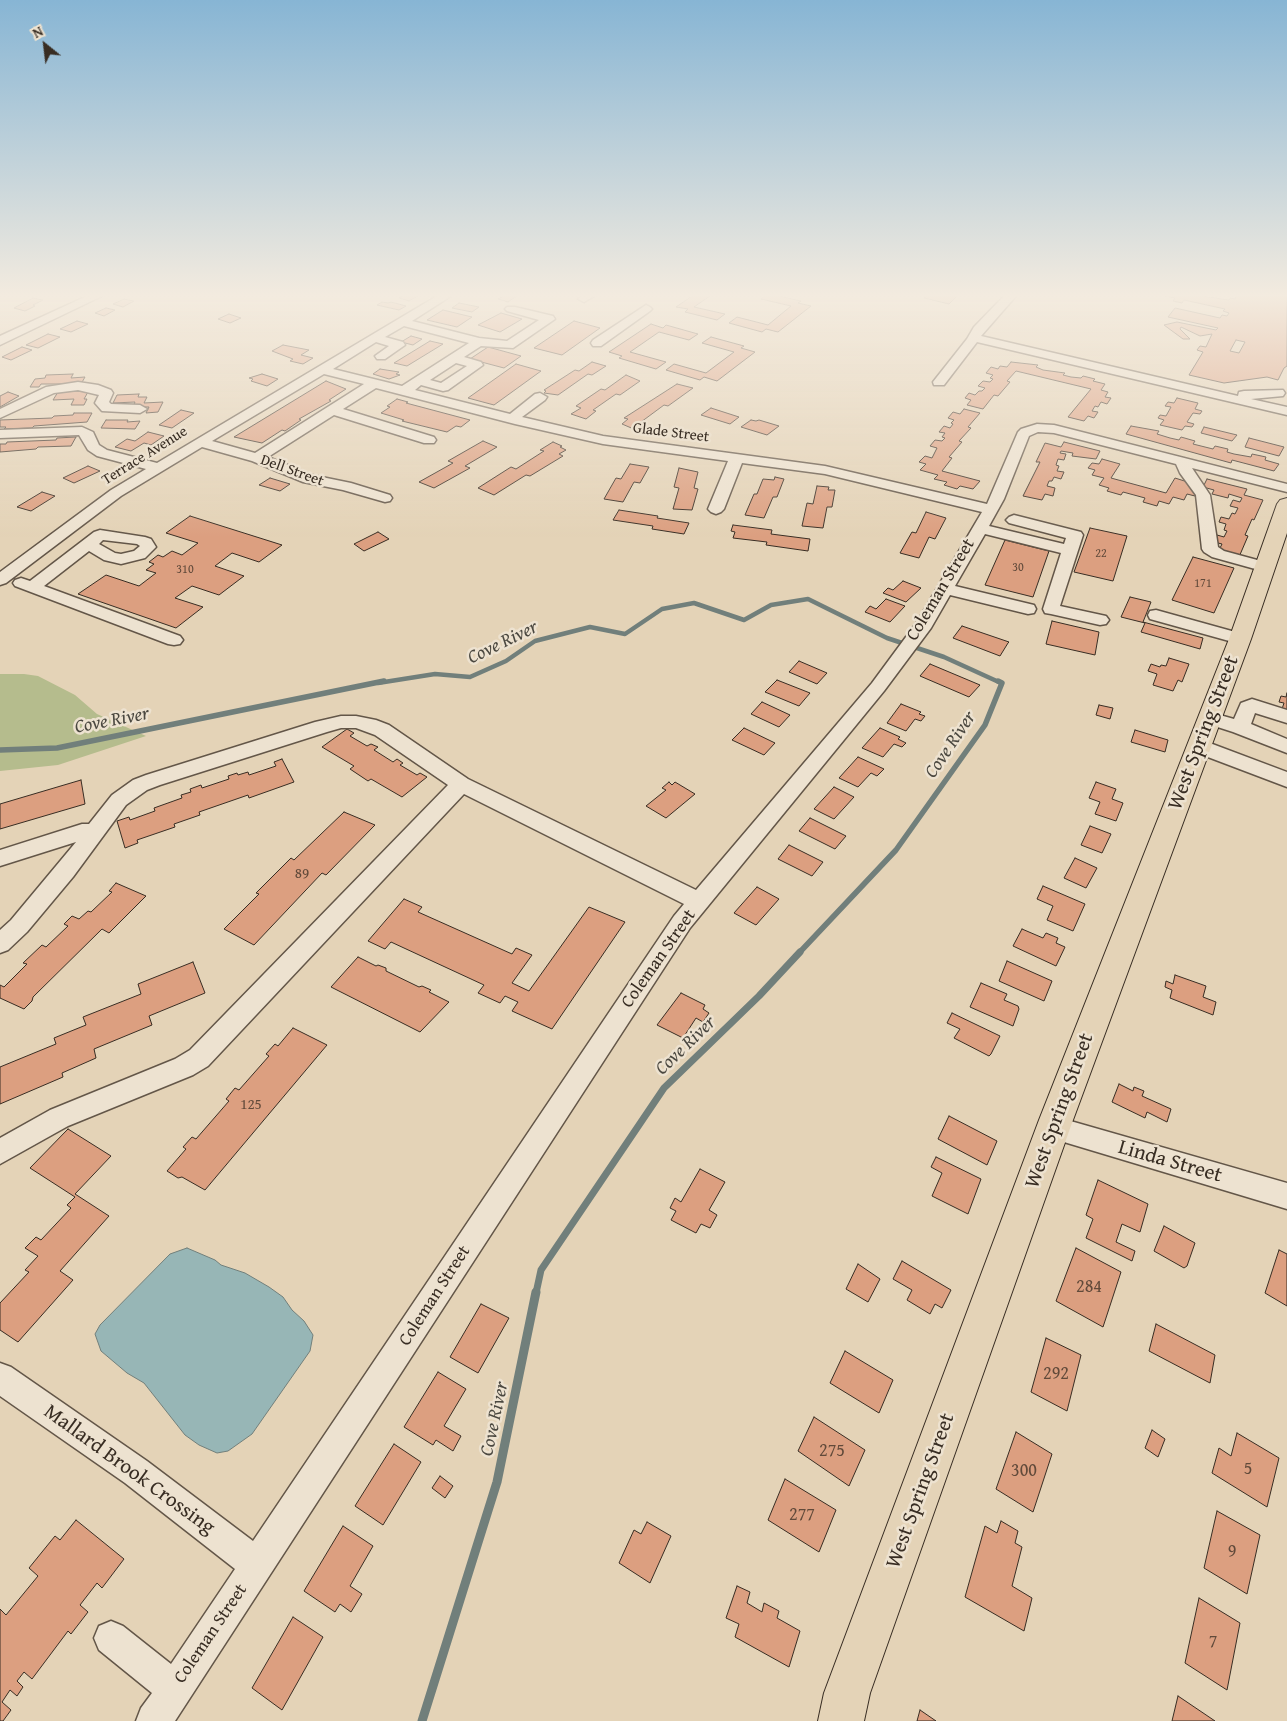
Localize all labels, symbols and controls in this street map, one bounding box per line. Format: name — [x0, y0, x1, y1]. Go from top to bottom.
north arrow — [20, 20, 70, 70]
text: N — [29, 21, 47, 43]
street label: Glade Street — [632, 419, 710, 447]
street label: Terrace Avenue — [99, 423, 191, 489]
street label: Dell Street — [258, 451, 326, 491]
street label: Coleman Street — [902, 535, 980, 645]
house number: 22 — [1095, 547, 1107, 561]
house number: 30 — [1012, 561, 1024, 575]
house number: 310 — [176, 563, 194, 577]
house number: 171 — [1194, 577, 1212, 591]
water label: Cove River — [464, 616, 542, 670]
street label: West Spring Street — [1163, 652, 1245, 814]
water label: Cove River — [73, 703, 151, 739]
water label: Cove River — [920, 707, 982, 783]
house number: 89 — [295, 865, 309, 883]
street label: Coleman Street — [617, 906, 701, 1012]
water label: Cove River — [651, 1012, 721, 1080]
street label: West Spring Street — [1020, 1030, 1100, 1192]
house number: 125 — [240, 1096, 262, 1114]
street label: Linda Street — [1115, 1135, 1225, 1189]
street label: Coleman Street — [395, 1242, 475, 1350]
house number: 284 — [1076, 1276, 1102, 1298]
house number: 292 — [1043, 1363, 1069, 1385]
water label: Cove River — [476, 1380, 514, 1458]
street label: Mallard Brook Crossing — [39, 1399, 219, 1541]
street label: West Spring Street — [881, 1410, 961, 1572]
house number: 275 — [819, 1440, 845, 1462]
house number: 5 — [1244, 1458, 1252, 1480]
house number: 300 — [1011, 1460, 1037, 1482]
house number: 277 — [789, 1504, 815, 1526]
house number: 9 — [1228, 1541, 1236, 1563]
street label: Coleman Street — [170, 1580, 252, 1688]
house number: 7 — [1209, 1631, 1217, 1653]

